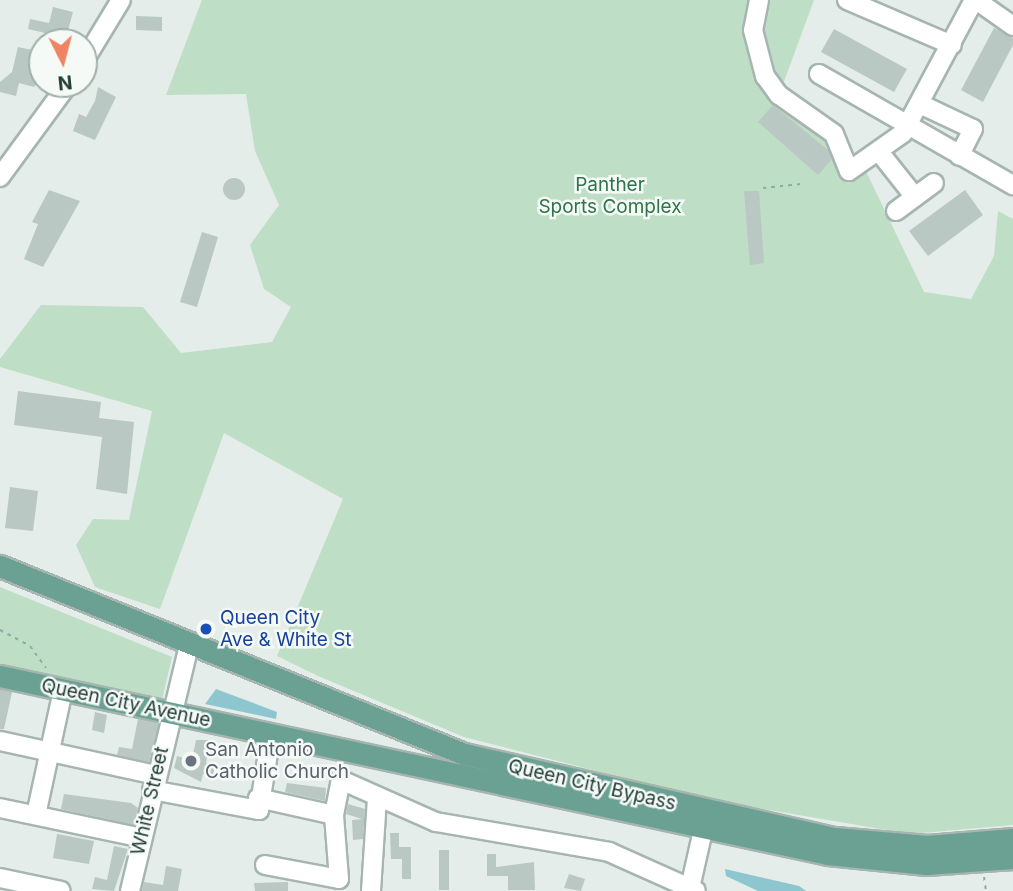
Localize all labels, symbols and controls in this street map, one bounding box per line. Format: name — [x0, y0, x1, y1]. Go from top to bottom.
north arrow — [28, 28, 98, 98]
text: N — [57, 70, 73, 95]
park label: Panther Sports Complex — [538, 174, 682, 218]
place label: Queen City Ave & White St — [220, 607, 352, 651]
marker: Queen City Ave & White St — [198, 621, 214, 637]
street label: Queen City Avenue — [39, 674, 213, 732]
place label: San Antonio Catholic Church — [205, 739, 349, 783]
street label: White Street — [126, 745, 174, 857]
marker: San Antonio Catholic Church — [183, 753, 199, 769]
street label: Queen City Bypass — [506, 755, 678, 815]

